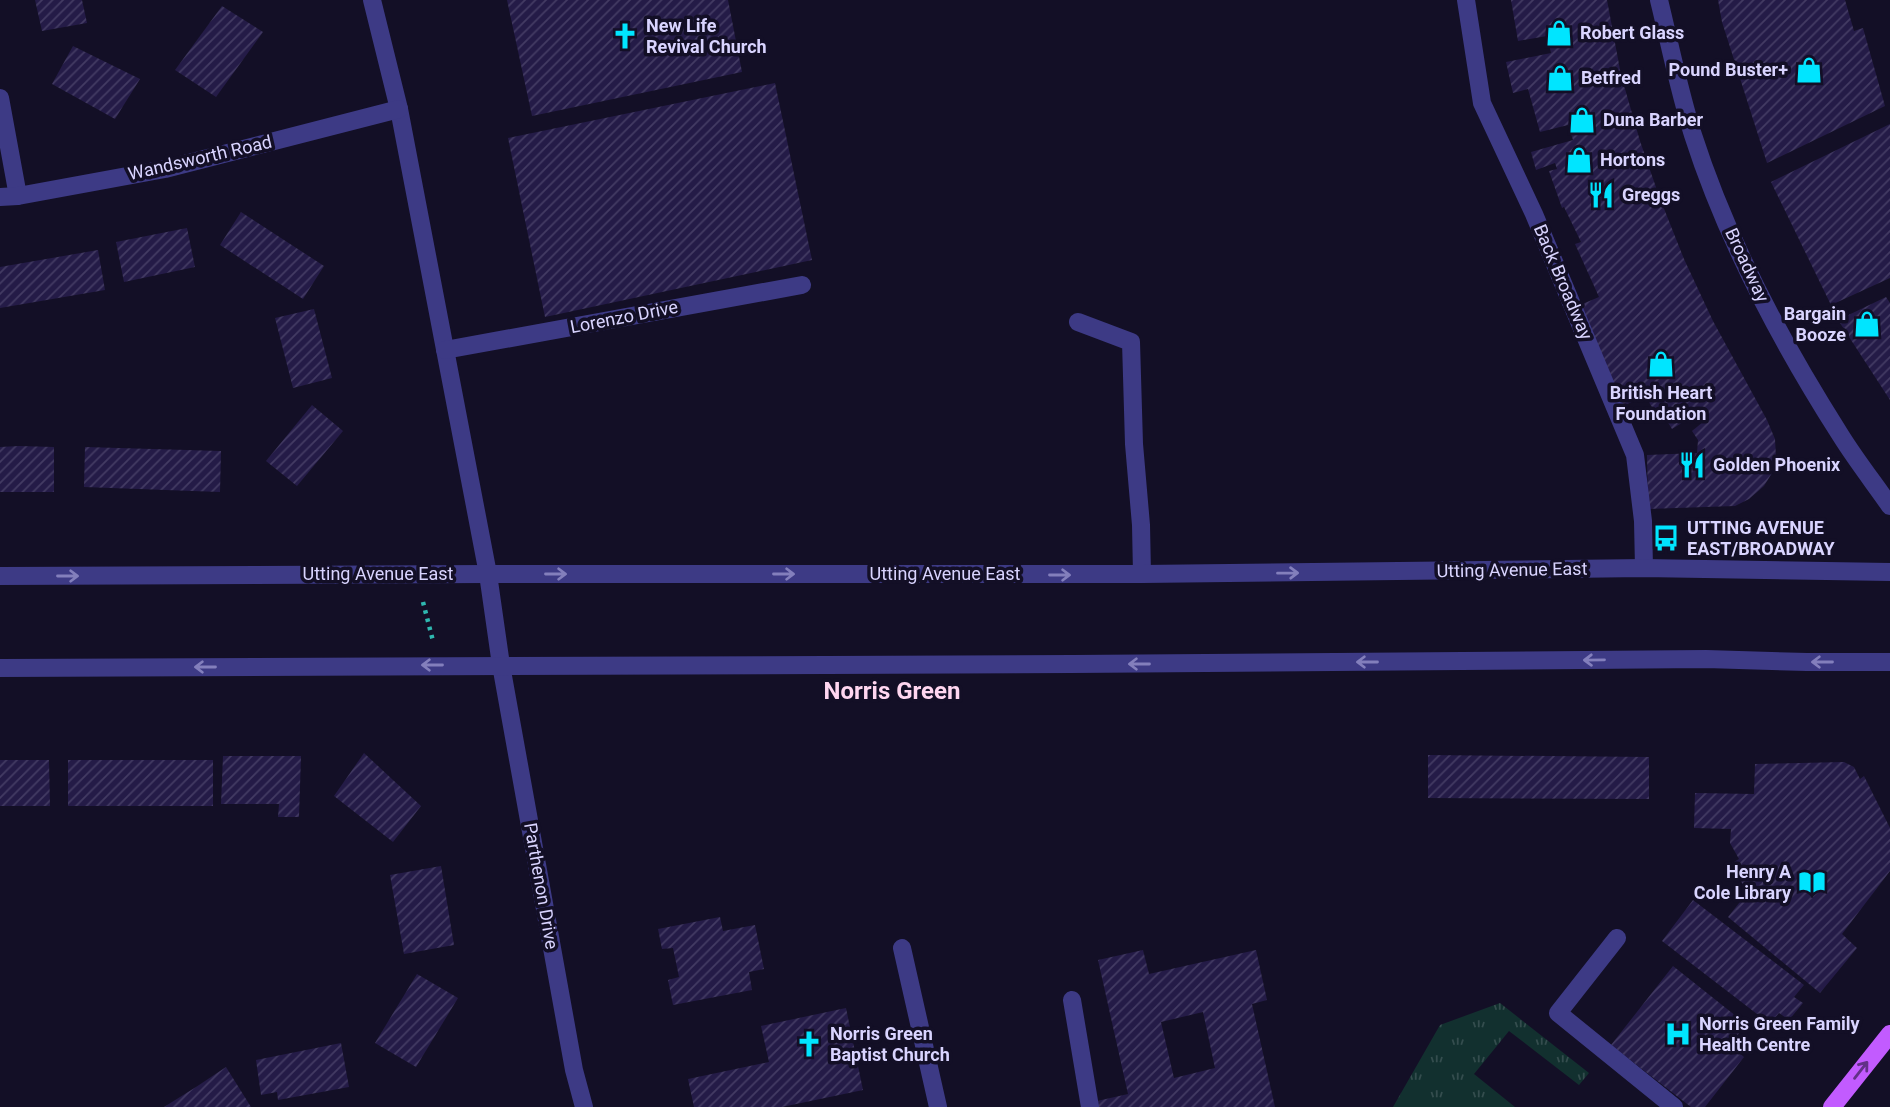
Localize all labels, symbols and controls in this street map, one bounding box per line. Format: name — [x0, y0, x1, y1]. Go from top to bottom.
place label: New Life Revival Church — [646, 15, 767, 57]
shop icon: Robert Glass — [1544, 18, 1574, 48]
church icon: New Life Revival Church — [610, 21, 640, 51]
place label: Robert Glass — [1580, 22, 1684, 43]
shop icon: Pound Buster+ — [1794, 55, 1824, 85]
place label: Pound Buster+ — [1669, 59, 1788, 80]
shop icon: Betfred — [1545, 63, 1575, 93]
place label: Betfred — [1581, 67, 1641, 88]
shop icon: Duna Barber — [1567, 105, 1597, 135]
place label: Duna Barber — [1603, 109, 1704, 130]
street label: Wandsworth Road — [126, 131, 274, 184]
shop icon: Hortons — [1564, 145, 1594, 175]
place label: Hortons — [1600, 149, 1665, 170]
restaurant icon: Greggs — [1586, 180, 1616, 210]
place label: Greggs — [1622, 184, 1680, 205]
street label: Back Broadway — [1530, 221, 1597, 343]
street label: Broadway — [1721, 225, 1774, 305]
street label: Lorenzo Drive — [568, 296, 680, 337]
place label: Bargain Booze — [1784, 303, 1846, 345]
shop icon: Bargain Booze — [1852, 309, 1882, 339]
shop icon: British Heart Foundation — [1646, 349, 1676, 379]
place label: British Heart Foundation — [1610, 382, 1712, 424]
restaurant icon: Golden Phoenix — [1677, 450, 1707, 480]
place label: Golden Phoenix — [1713, 454, 1841, 475]
place label: UTTING AVENUE EAST/BROADWAY — [1687, 517, 1835, 559]
bus stop icon: UTTING AVENUE EAST/BROADWAY — [1651, 523, 1681, 553]
street label: Utting Avenue East — [1436, 558, 1588, 581]
street label: Utting Avenue East — [303, 563, 454, 584]
street label: Utting Avenue East — [870, 563, 1021, 584]
one-way arrow — [1276, 566, 1299, 580]
one-way arrow — [544, 567, 567, 581]
one-way arrow — [772, 567, 795, 581]
one-way arrow — [1048, 568, 1071, 582]
one-way arrow — [56, 569, 79, 583]
one-way arrow — [1583, 654, 1606, 667]
one-way arrow — [1356, 655, 1379, 669]
one-way arrow — [1811, 655, 1834, 669]
one-way arrow — [1128, 657, 1151, 671]
one-way arrow — [421, 658, 444, 672]
one-way arrow — [194, 660, 217, 674]
district label: Norris Green — [823, 677, 961, 705]
street label: Parthenon Drive — [520, 821, 563, 951]
place label: Henry A Cole Library — [1694, 861, 1792, 903]
library icon: Henry A Cole Library — [1797, 867, 1827, 897]
place label: Norris Green Family Health Centre — [1699, 1013, 1861, 1055]
hospital icon: Norris Green Family Health Centre — [1663, 1019, 1693, 1049]
place label: Norris Green Baptist Church — [830, 1023, 950, 1065]
church icon: Norris Green Baptist Church — [794, 1029, 824, 1059]
one-way arrow — [1853, 1062, 1868, 1080]

